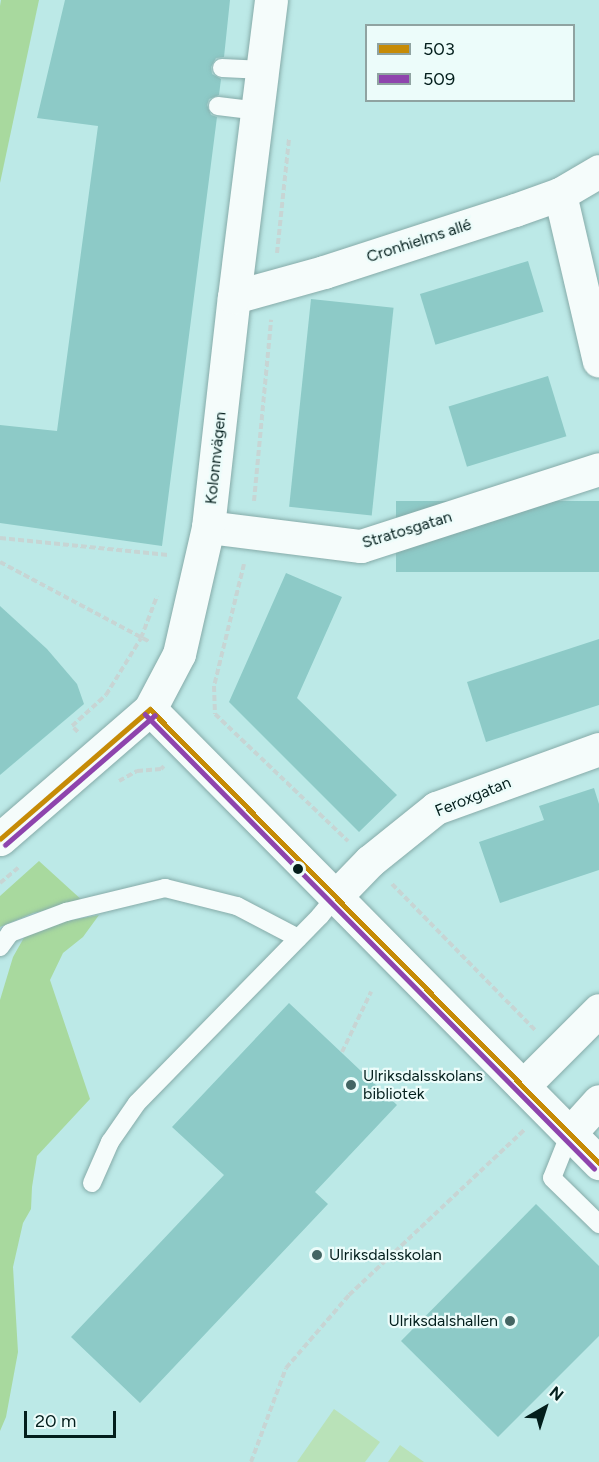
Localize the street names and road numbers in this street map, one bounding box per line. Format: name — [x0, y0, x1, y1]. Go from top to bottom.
street label: Cronhielms allé — [364, 215, 474, 267]
street label: Kolonnvägen — [202, 411, 230, 505]
street label: Stratosgatan — [360, 507, 454, 553]
street label: Feroxgatan — [432, 773, 514, 821]

